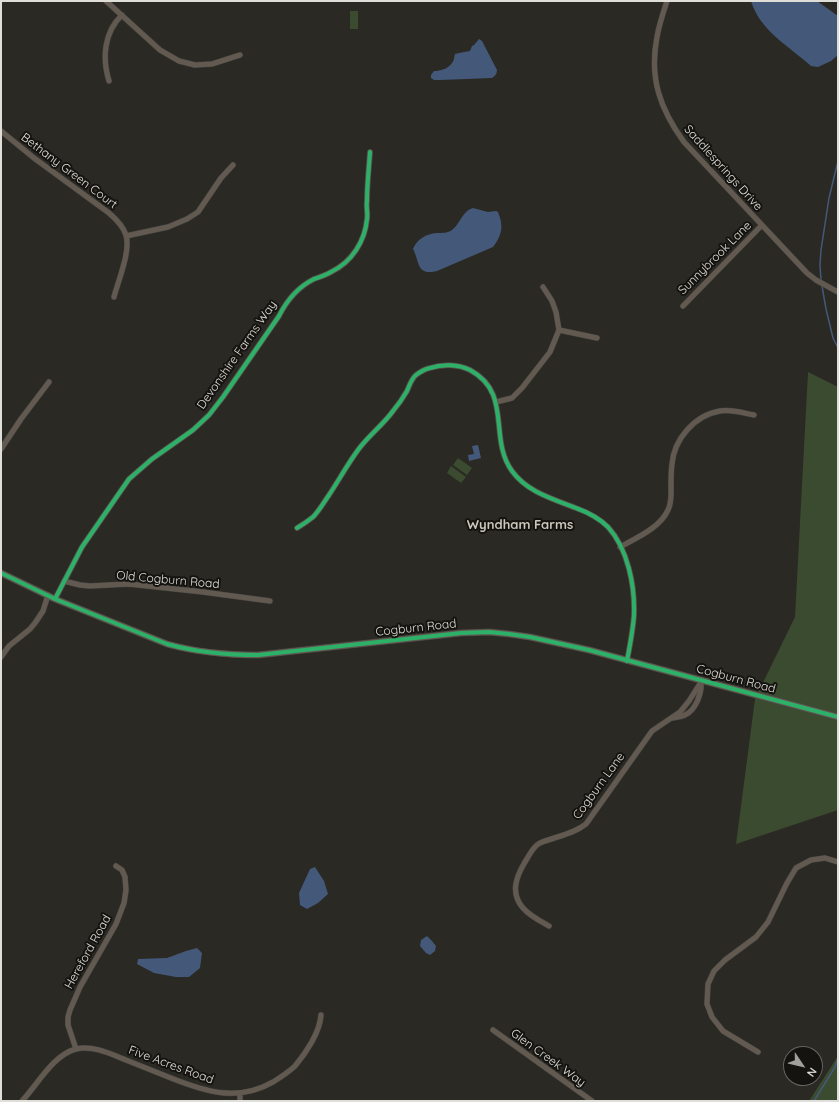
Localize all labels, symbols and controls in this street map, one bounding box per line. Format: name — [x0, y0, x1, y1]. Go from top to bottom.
street label: Saddlesprings Drive — [681, 122, 765, 214]
street label: Bethany Green Court — [18, 130, 120, 212]
street label: Sunnybrook Lane — [675, 218, 755, 298]
street label: Devonshire Farms Way — [194, 298, 280, 412]
district label: Wyndham Farms — [467, 517, 573, 533]
street label: Old Cogburn Road — [116, 568, 220, 592]
street label: Cogburn Road — [375, 617, 457, 639]
street label: Cogburn Road — [695, 662, 777, 696]
street label: Cogburn Lane — [570, 750, 628, 822]
street label: Hereford Road — [62, 912, 114, 992]
street label: Glen Creek Way — [508, 1026, 588, 1090]
street label: Five Acres Road — [126, 1043, 216, 1087]
north arrow — [783, 1046, 823, 1086]
text: N — [804, 1065, 820, 1080]

